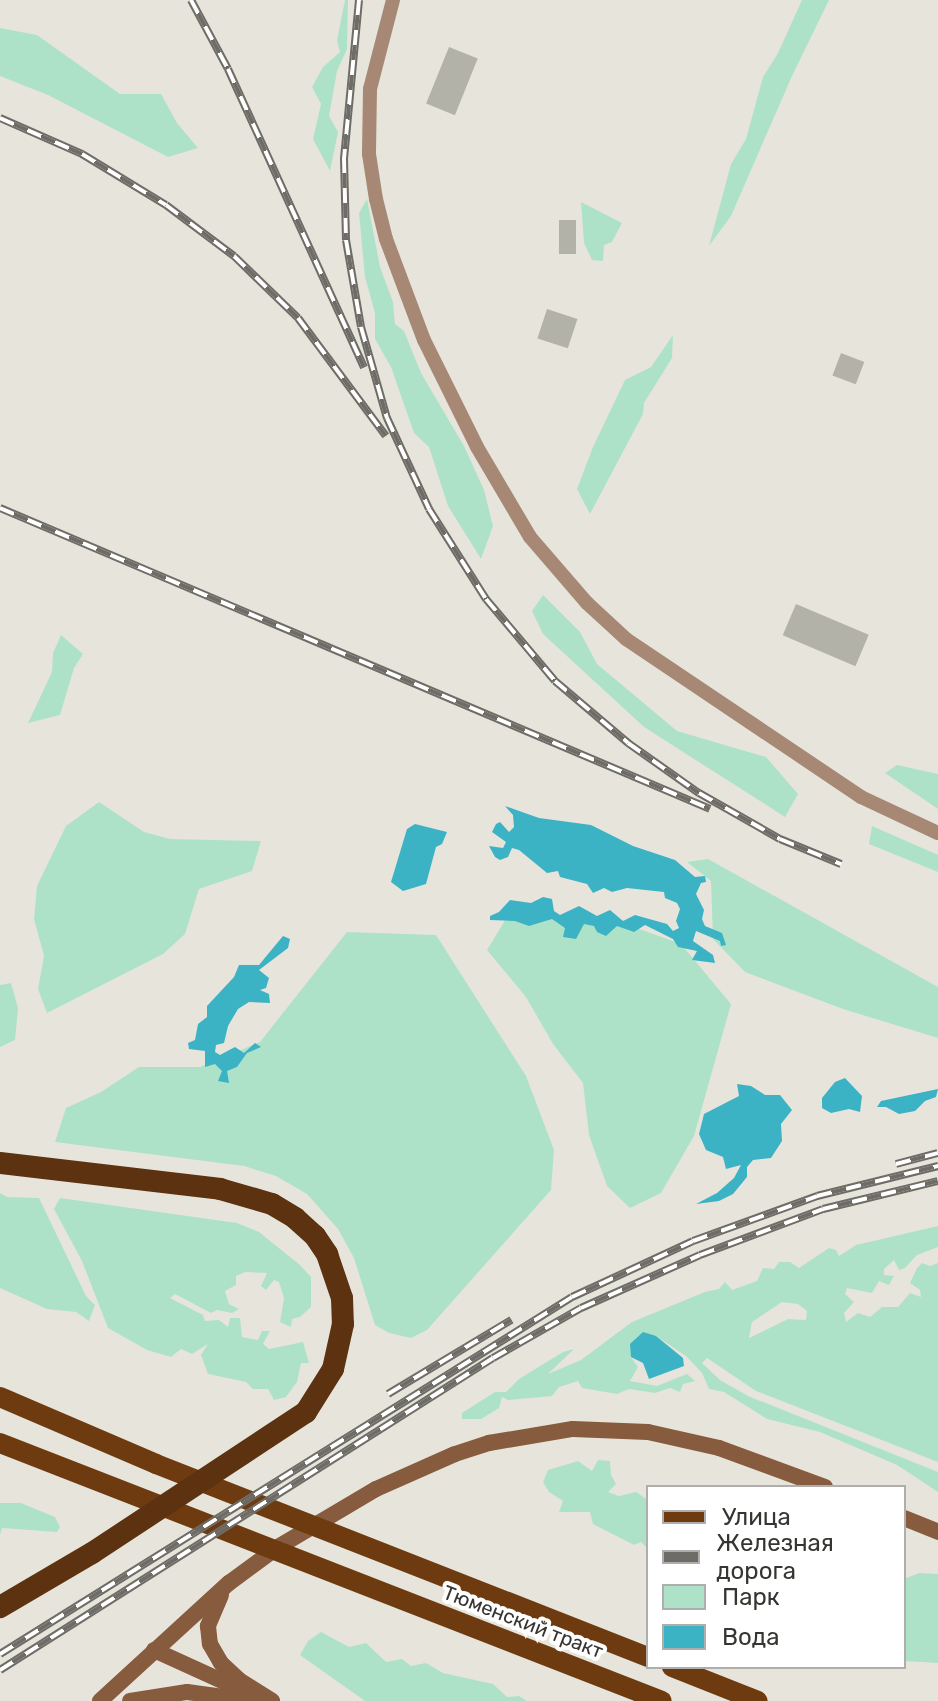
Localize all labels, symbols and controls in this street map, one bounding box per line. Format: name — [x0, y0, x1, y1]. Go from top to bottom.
legend — [646, 1485, 906, 1669]
text: Улица — [722, 1503, 791, 1531]
text: Железная дорога — [716, 1529, 834, 1585]
street label: Тюменский тракт — [439, 1580, 607, 1664]
text: Парк — [722, 1583, 780, 1611]
text: Вода — [722, 1623, 779, 1651]

